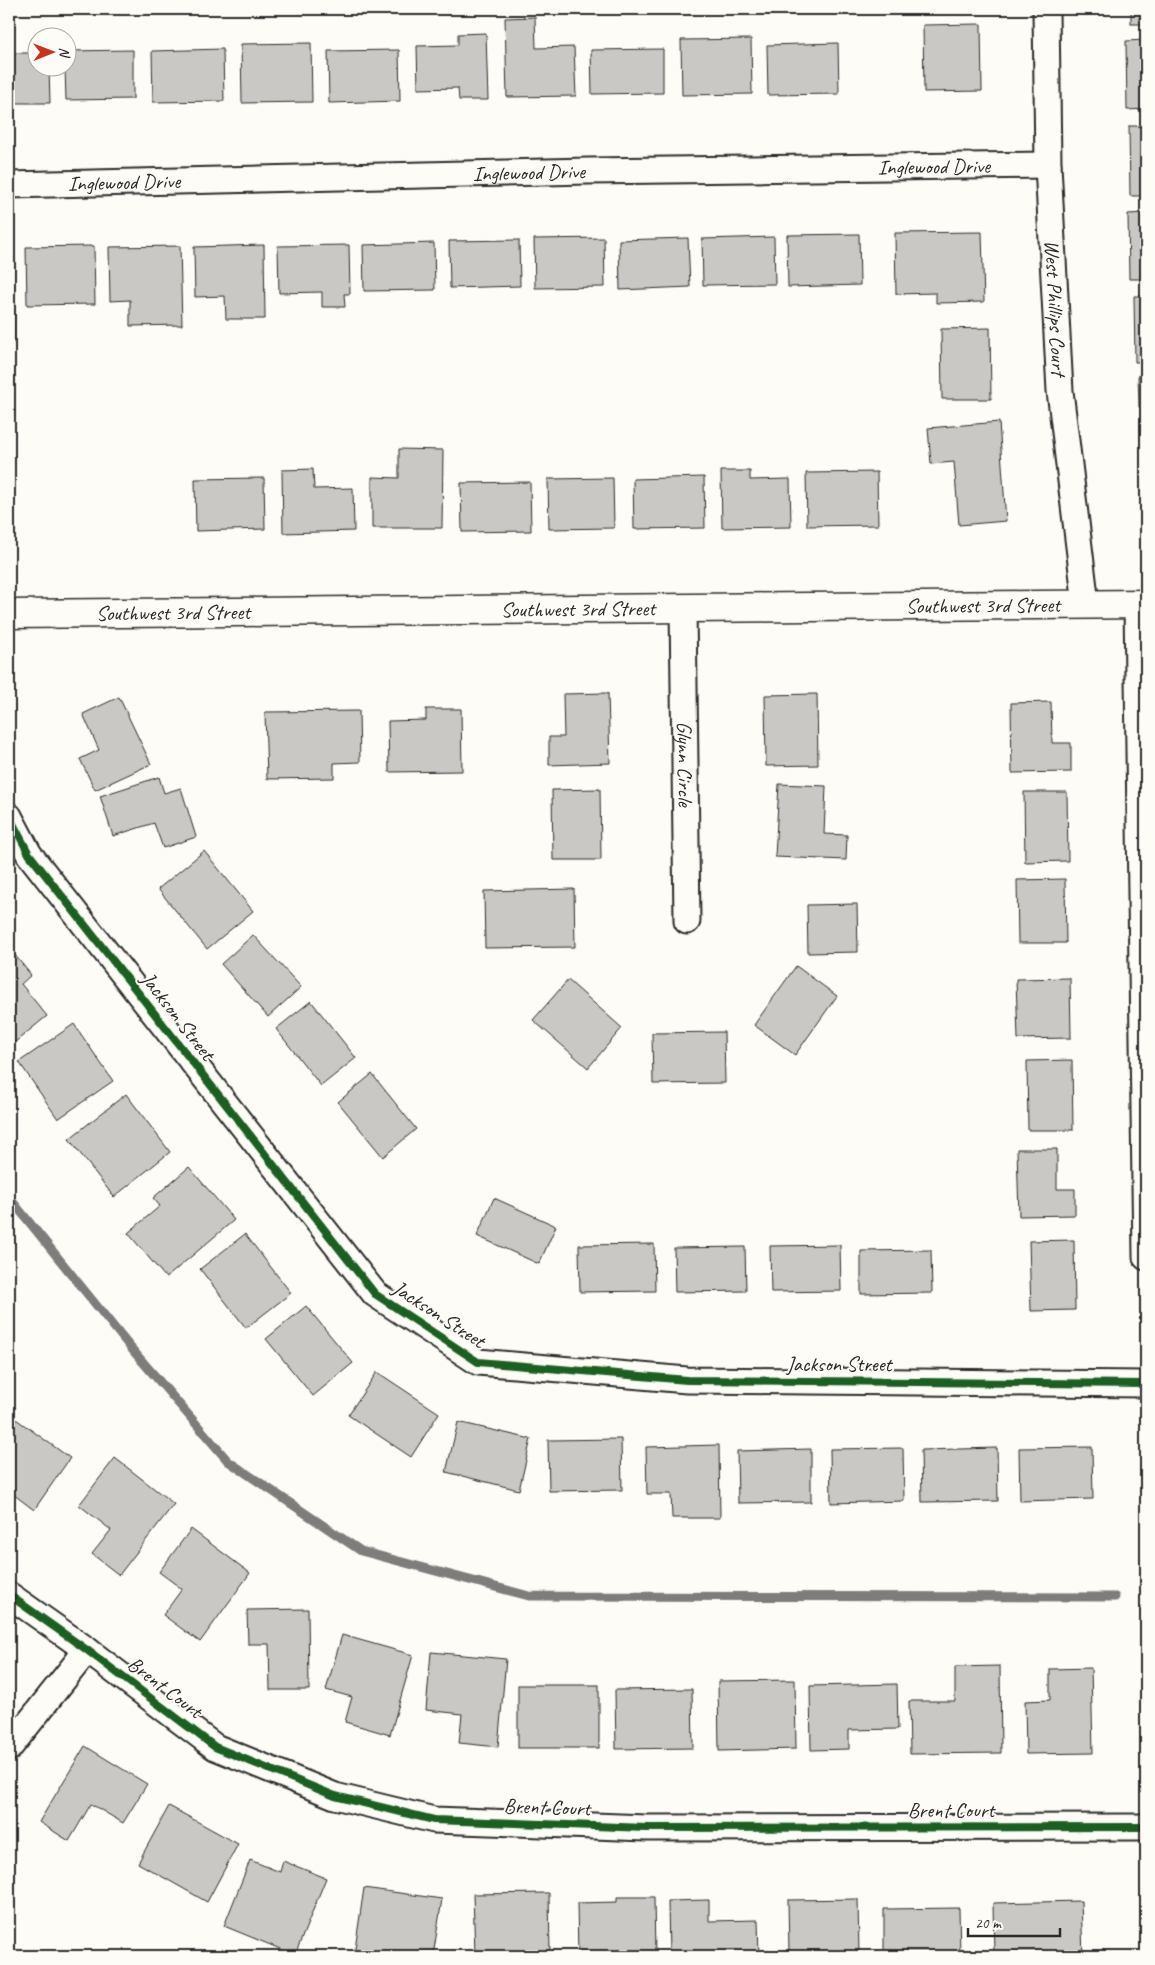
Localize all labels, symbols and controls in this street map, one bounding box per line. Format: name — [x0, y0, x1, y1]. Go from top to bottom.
north arrow — [28, 28, 78, 78]
text: N — [56, 47, 73, 59]
street label: Inglewood Drive — [878, 153, 991, 180]
street label: Inglewood Drive — [472, 158, 586, 187]
street label: Inglewood Drive — [68, 168, 182, 197]
street label: West Phillips Court — [1039, 239, 1072, 379]
street label: Southwest 3rd Street — [906, 592, 1062, 619]
street label: Southwest 3rd Street — [501, 595, 657, 623]
street label: Southwest 3rd Street — [96, 599, 252, 626]
street label: Glynn Circle — [671, 721, 699, 808]
street label: Jackson Street — [135, 966, 222, 1067]
street label: Jackson Street — [387, 1274, 492, 1355]
street label: Jackson Street — [786, 1351, 894, 1377]
street label: Brent Court — [123, 1651, 209, 1725]
street label: Brent Court — [503, 1792, 593, 1822]
street label: Brent Court — [908, 1797, 996, 1823]
scale bar — [968, 1905, 1060, 1937]
text: 20 m — [975, 1914, 1002, 1933]

